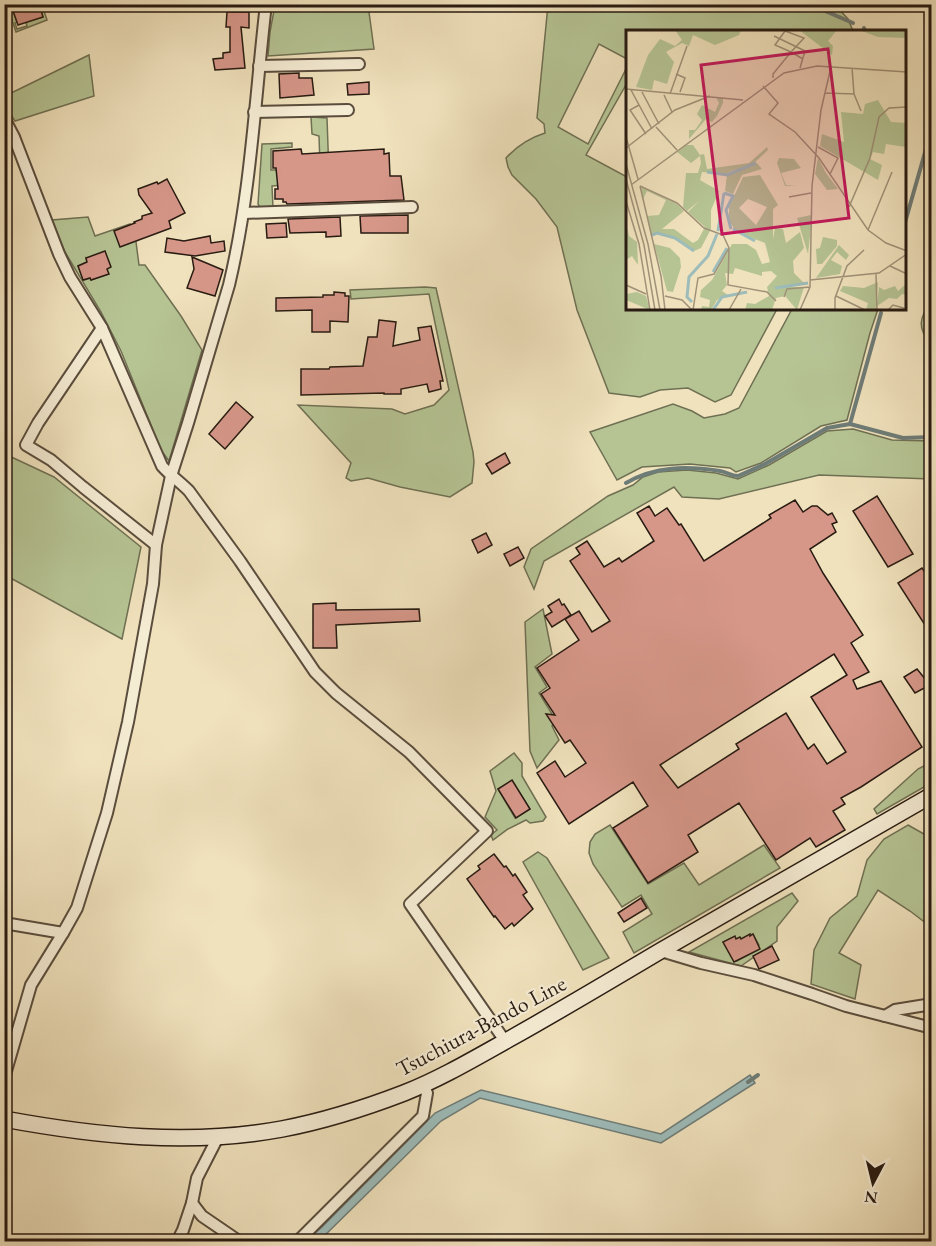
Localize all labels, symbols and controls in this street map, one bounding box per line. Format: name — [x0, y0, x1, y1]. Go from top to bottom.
inset map — [626, 30, 906, 310]
street label: Tsuchiura-Bando Line — [391, 969, 572, 1083]
north arrow — [843, 1153, 903, 1213]
text: N — [863, 1186, 879, 1209]

